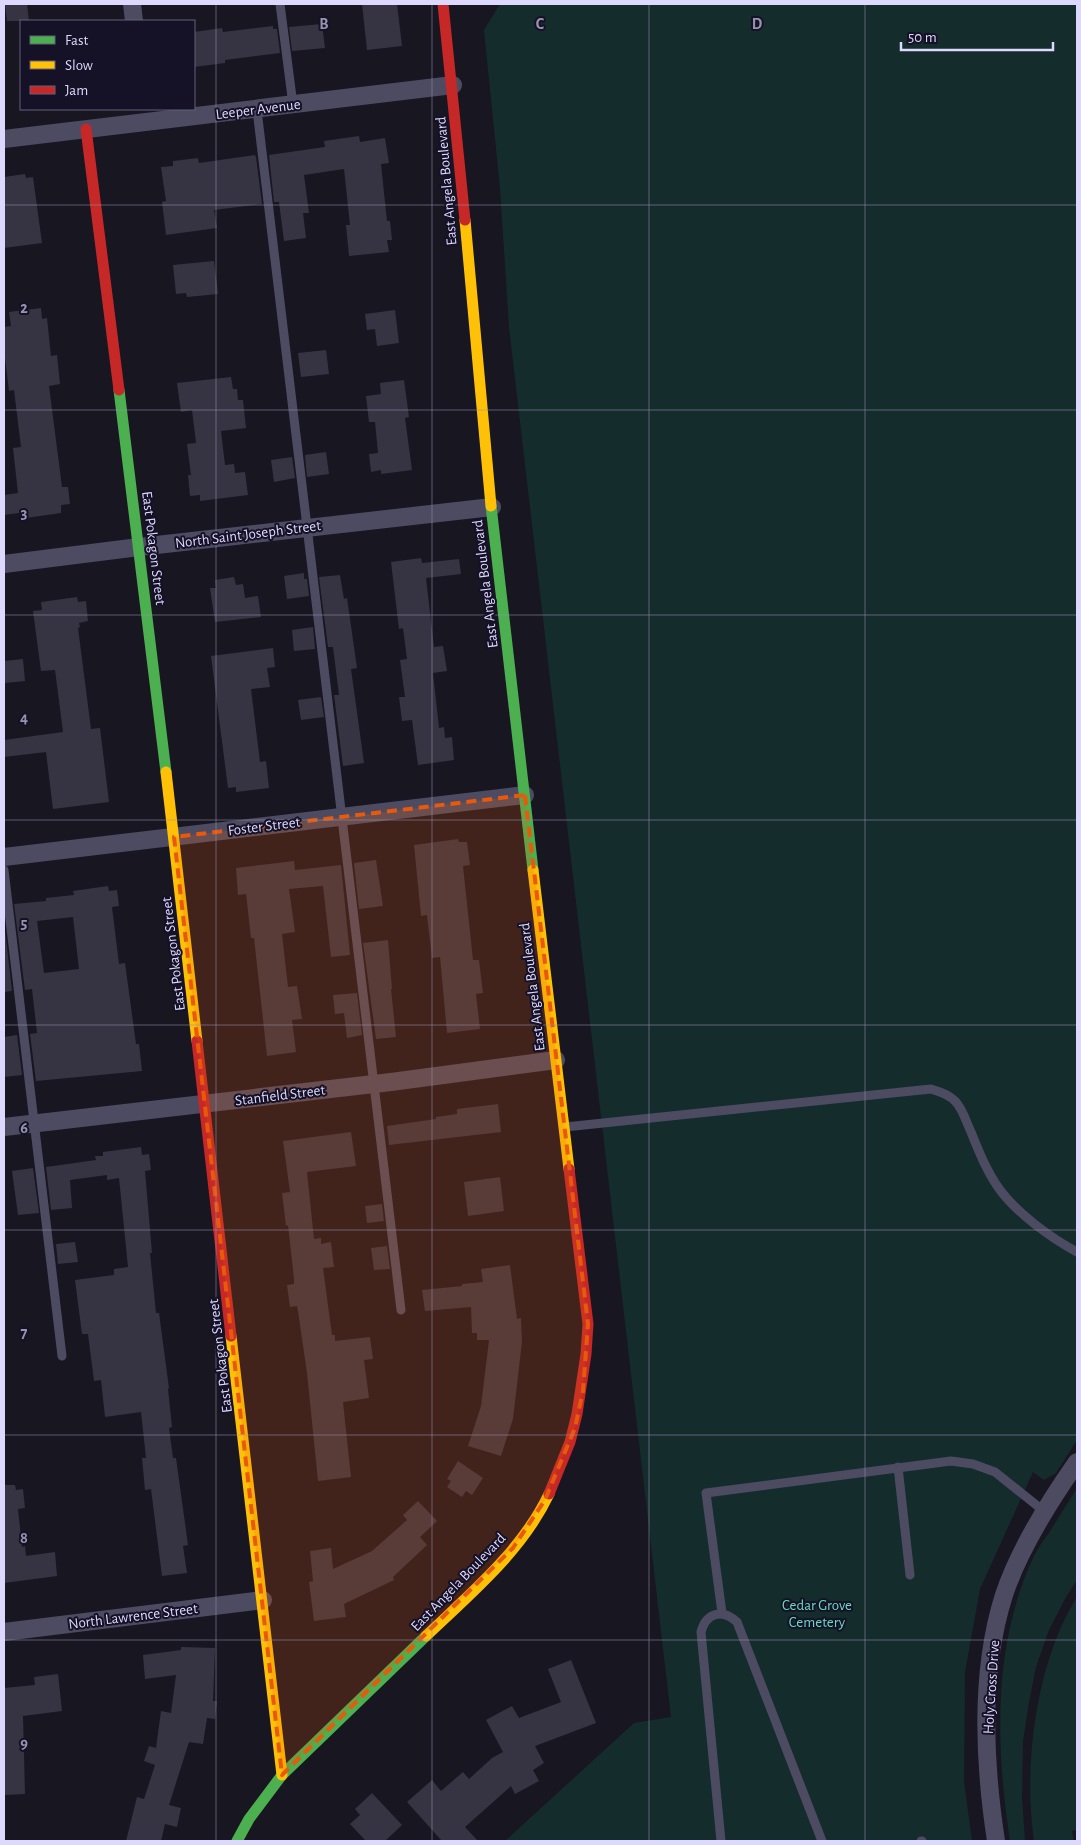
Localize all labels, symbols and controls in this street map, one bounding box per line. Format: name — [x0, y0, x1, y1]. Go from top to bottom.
text: B — [319, 16, 329, 32]
text: C — [536, 16, 545, 32]
text: D — [752, 16, 763, 32]
legend — [20, 20, 195, 110]
scale bar — [901, 20, 1054, 52]
text: 50 m — [908, 30, 937, 45]
text: Fast — [65, 33, 89, 48]
text: Slow — [65, 58, 93, 73]
text: Jam — [65, 83, 88, 98]
street label: Leeper Avenue — [215, 97, 301, 122]
street label: East Angela Boulevard — [433, 116, 460, 246]
text: 2 — [20, 300, 28, 316]
street label: East Pokagon Street — [139, 490, 168, 606]
text: 3 — [21, 505, 28, 521]
street label: North Saint Joseph Street — [174, 518, 322, 551]
street label: East Angela Boulevard — [470, 519, 501, 649]
text: 4 — [20, 710, 28, 726]
street label: Foster Street — [227, 815, 301, 838]
street label: East Pokagon Street — [159, 896, 188, 1012]
text: 5 — [21, 915, 28, 931]
street label: East Angela Boulevard — [517, 922, 548, 1052]
street label: Stanfield Street — [234, 1082, 326, 1108]
text: 6 — [20, 1120, 28, 1136]
street label: East Pokagon Street — [206, 1298, 235, 1414]
text: 7 — [21, 1325, 28, 1341]
text: 8 — [20, 1530, 28, 1546]
street label: East Angela Boulevard — [408, 1530, 509, 1634]
park label: Cedar Grove Cemetery — [782, 1598, 852, 1630]
street label: North Lawrence Street — [68, 1601, 199, 1632]
street label: Holy Cross Drive — [981, 1639, 1002, 1735]
text: 9 — [20, 1735, 28, 1751]

